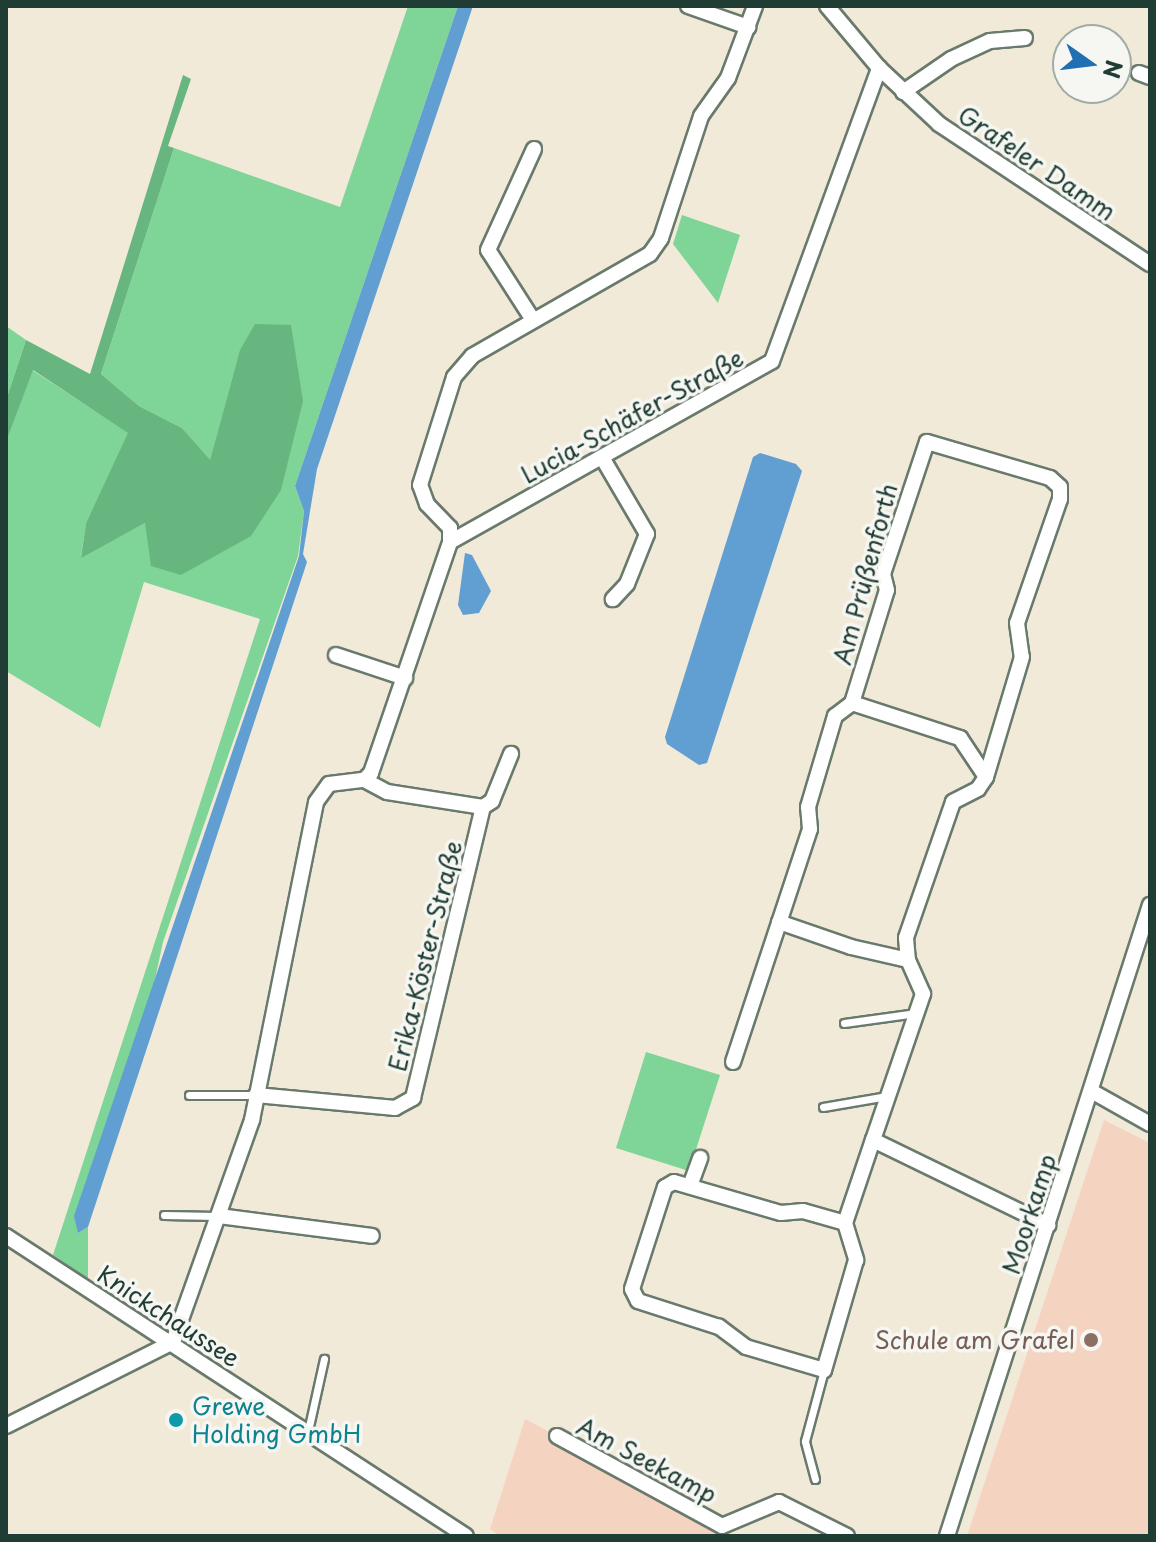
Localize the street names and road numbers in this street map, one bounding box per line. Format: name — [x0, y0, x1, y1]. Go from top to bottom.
street label: Grafeler Damm — [953, 100, 1121, 226]
street label: Lucia-Schäfer-Straße — [516, 343, 748, 489]
street label: Am Prüßenforth — [827, 480, 903, 668]
street label: Erika-Köster-Straße — [382, 838, 468, 1074]
street label: Moorkamp — [996, 1150, 1062, 1278]
street label: Knickchaussee — [92, 1259, 246, 1373]
street label: Am Seekamp — [572, 1411, 722, 1509]

